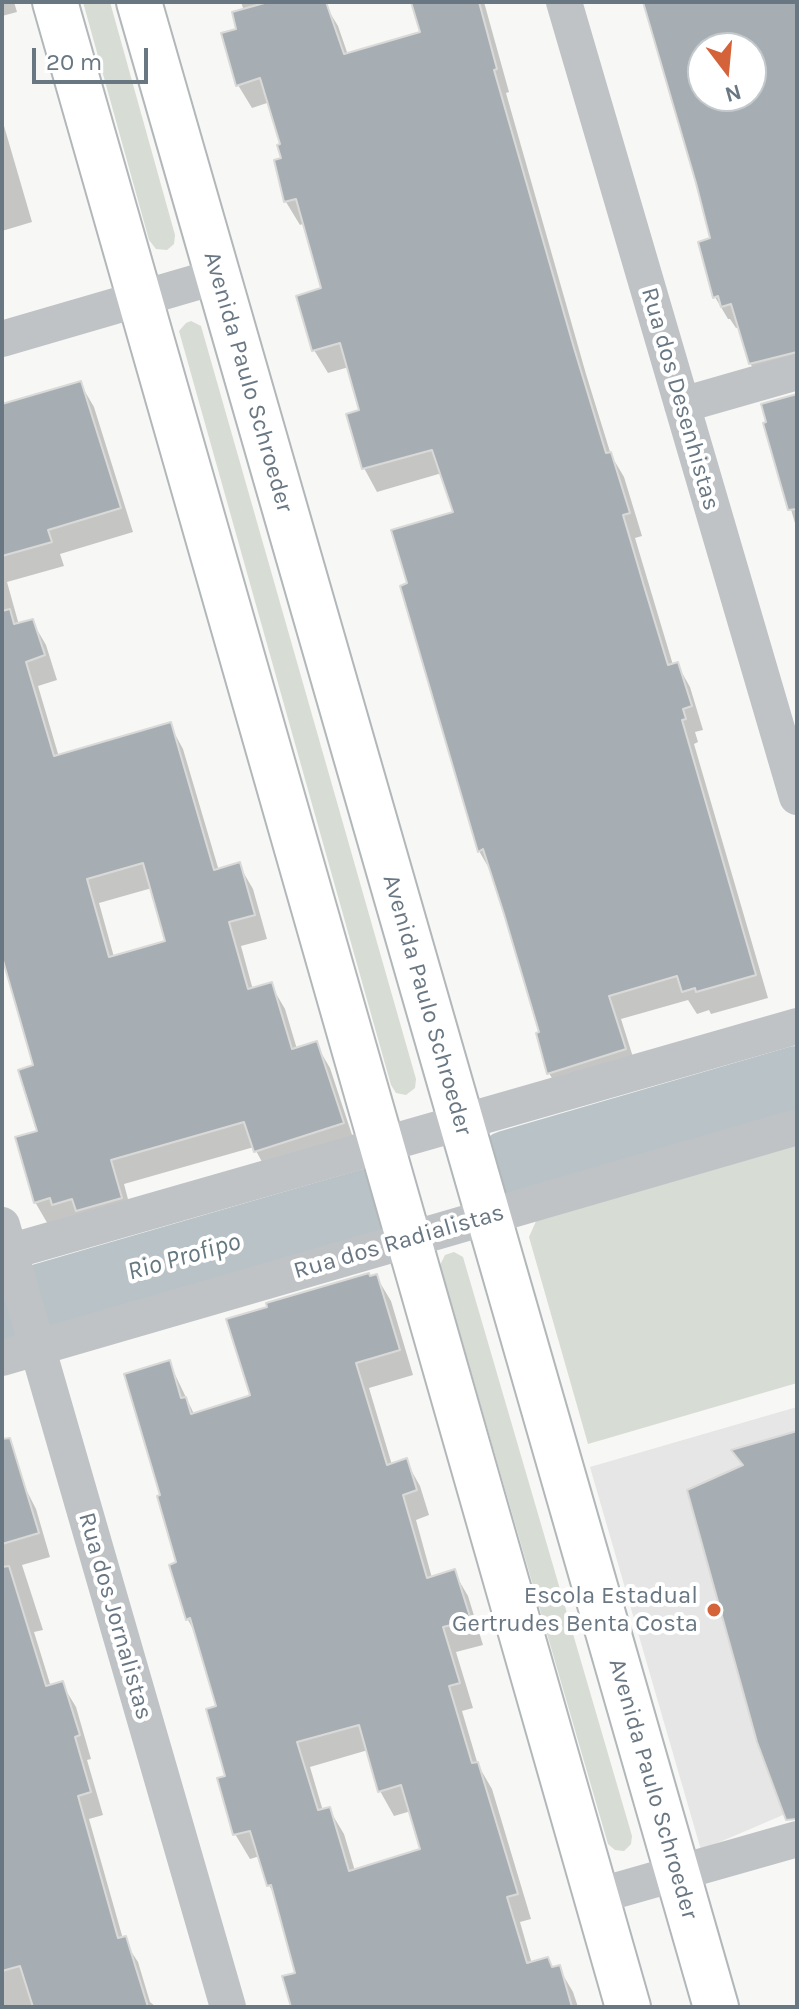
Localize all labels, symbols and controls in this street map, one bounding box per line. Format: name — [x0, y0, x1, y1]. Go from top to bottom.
scale bar — [36, 32, 152, 82]
north arrow — [687, 32, 767, 112]
text: 20 m — [46, 48, 102, 76]
text: N — [722, 78, 744, 108]
street label: Avenida Paulo Schroeder — [197, 248, 299, 516]
street label: Rua dos Desenhistas — [634, 284, 726, 514]
street label: Avenida Paulo Schroeder — [376, 871, 478, 1139]
street label: Rua dos Radialistas — [290, 1198, 508, 1286]
water label: Rio Profipo — [124, 1226, 244, 1288]
street label: Rua dos Jornalistas — [72, 1509, 158, 1723]
place label: Escola Estadual Gertrudes Benta Costa — [452, 1582, 698, 1638]
marker: Escola Estadual Gertrudes Benta Costa — [705, 1601, 723, 1619]
street label: Avenida Paulo Schroeder — [602, 1655, 704, 1923]

